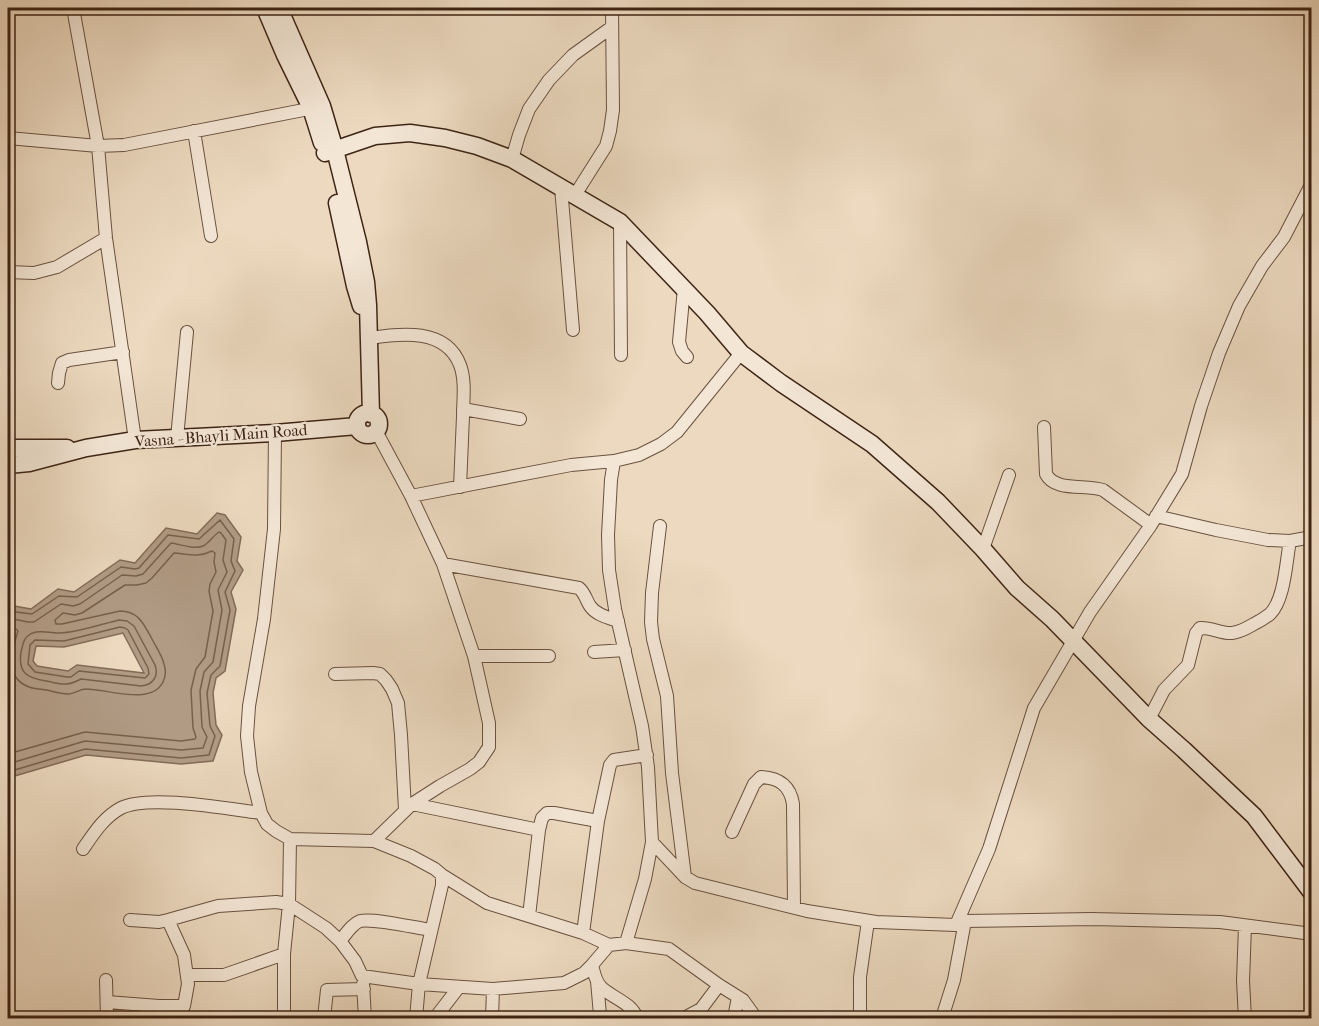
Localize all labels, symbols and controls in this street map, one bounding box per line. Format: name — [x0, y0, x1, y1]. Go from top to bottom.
street label: Vasna - Bhayli Main Road — [133, 420, 308, 451]

